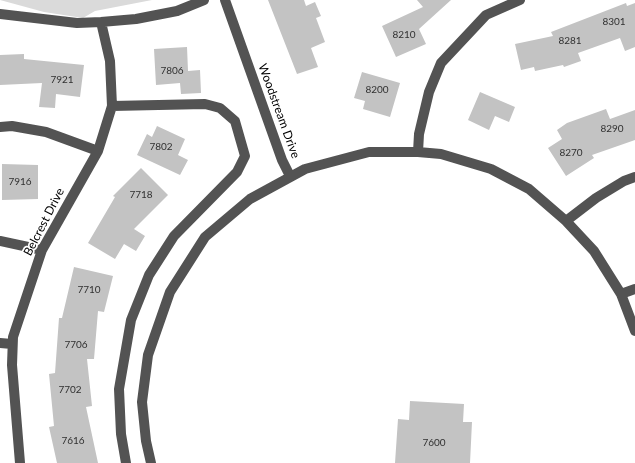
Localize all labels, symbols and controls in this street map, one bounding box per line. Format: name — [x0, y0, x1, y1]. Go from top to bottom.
house number: 8301 — [602, 16, 626, 28]
house number: 8210 — [392, 29, 416, 41]
house number: 8281 — [558, 35, 582, 47]
street label: Woodstream Drive — [255, 62, 303, 160]
house number: 7806 — [160, 65, 184, 77]
house number: 7921 — [50, 74, 74, 86]
house number: 8200 — [365, 84, 389, 96]
house number: 8290 — [600, 123, 624, 135]
house number: 7802 — [149, 141, 173, 153]
house number: 8270 — [559, 147, 583, 159]
house number: 7916 — [8, 176, 32, 188]
street label: Belcrest Drive — [21, 186, 67, 258]
house number: 7718 — [129, 189, 153, 201]
house number: 7710 — [77, 284, 101, 296]
house number: 7706 — [64, 339, 88, 351]
house number: 7702 — [58, 384, 82, 396]
house number: 7616 — [61, 435, 85, 447]
house number: 7600 — [422, 437, 446, 449]

